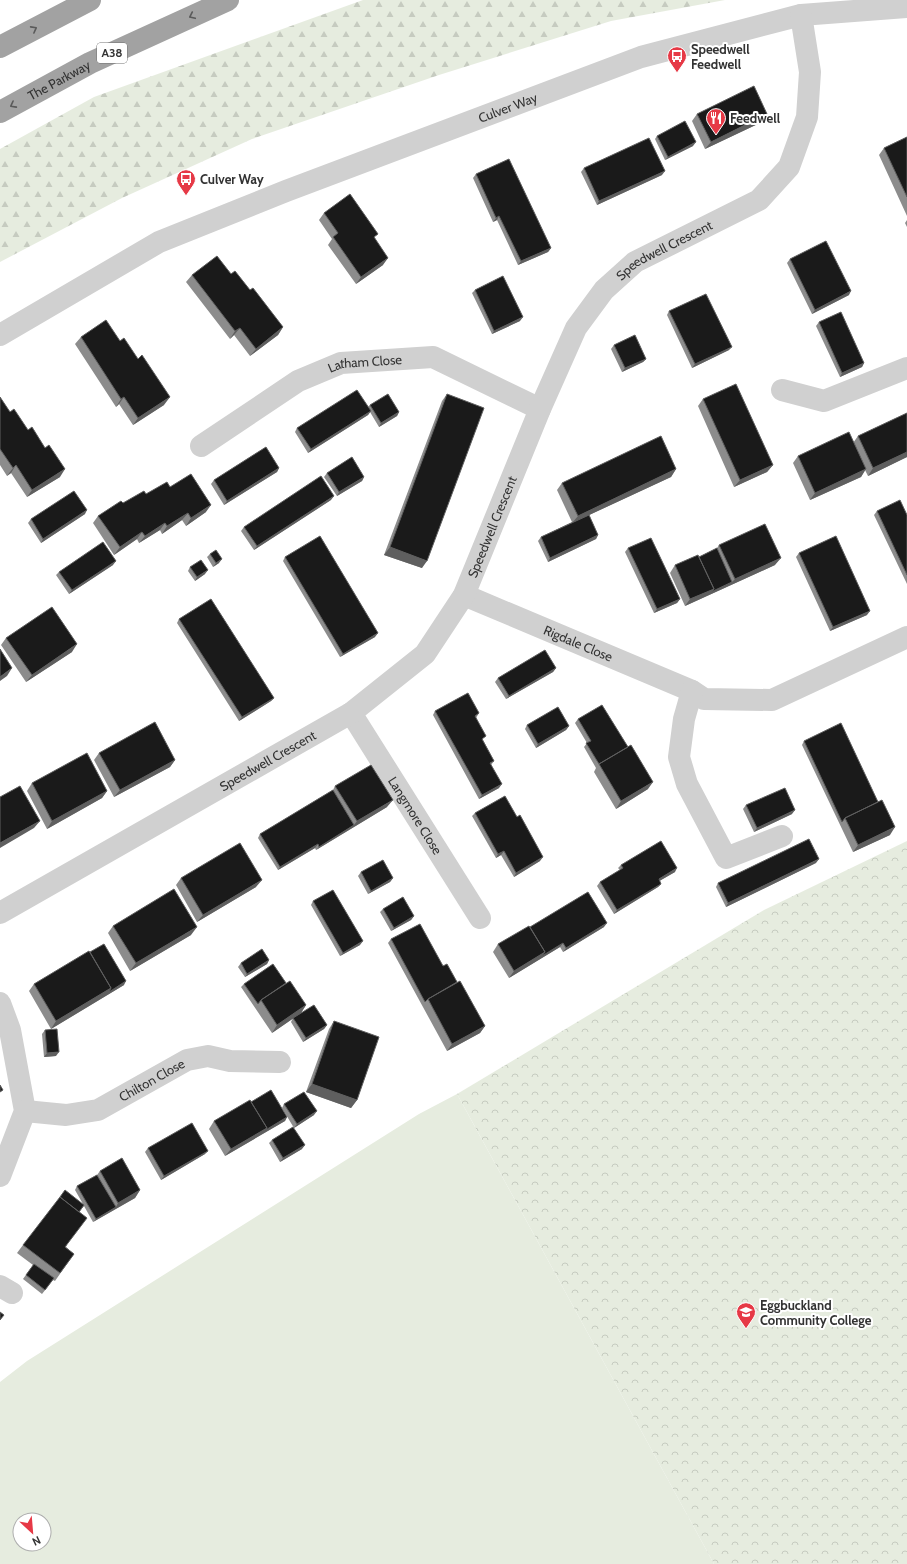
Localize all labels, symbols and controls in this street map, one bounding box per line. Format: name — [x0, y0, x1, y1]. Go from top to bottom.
one-way arrow — [189, 11, 197, 19]
one-way arrow — [30, 26, 38, 34]
place label: Speedwell Feedwell — [691, 41, 750, 72]
road number: A38 — [97, 43, 127, 63]
bus stop icon: Speedwell Feedwell — [666, 45, 688, 73]
street label: The Parkway — [25, 56, 93, 103]
street label: Culver Way — [476, 89, 540, 126]
one-way arrow — [10, 100, 17, 107]
restaurant icon: Feedwell — [705, 107, 727, 135]
place label: Feedwell — [730, 110, 781, 126]
bus stop icon: Culver Way — [175, 168, 197, 196]
place label: Culver Way — [200, 171, 264, 187]
street label: Speedwell Crescent — [613, 216, 715, 283]
street label: Latham Close — [325, 351, 403, 376]
street label: Speedwell Crescent — [464, 473, 520, 580]
street label: Rigdale Close — [541, 622, 615, 665]
street label: Speedwell Crescent — [217, 726, 319, 794]
street label: Langmore Close — [385, 774, 446, 858]
street label: Chilton Close — [116, 1055, 187, 1105]
place label: Eggbuckland Community College — [760, 1297, 872, 1328]
school or university icon: Eggbuckland Community College — [735, 1301, 757, 1329]
north arrow — [12, 1512, 52, 1552]
text: N — [30, 1533, 43, 1549]

